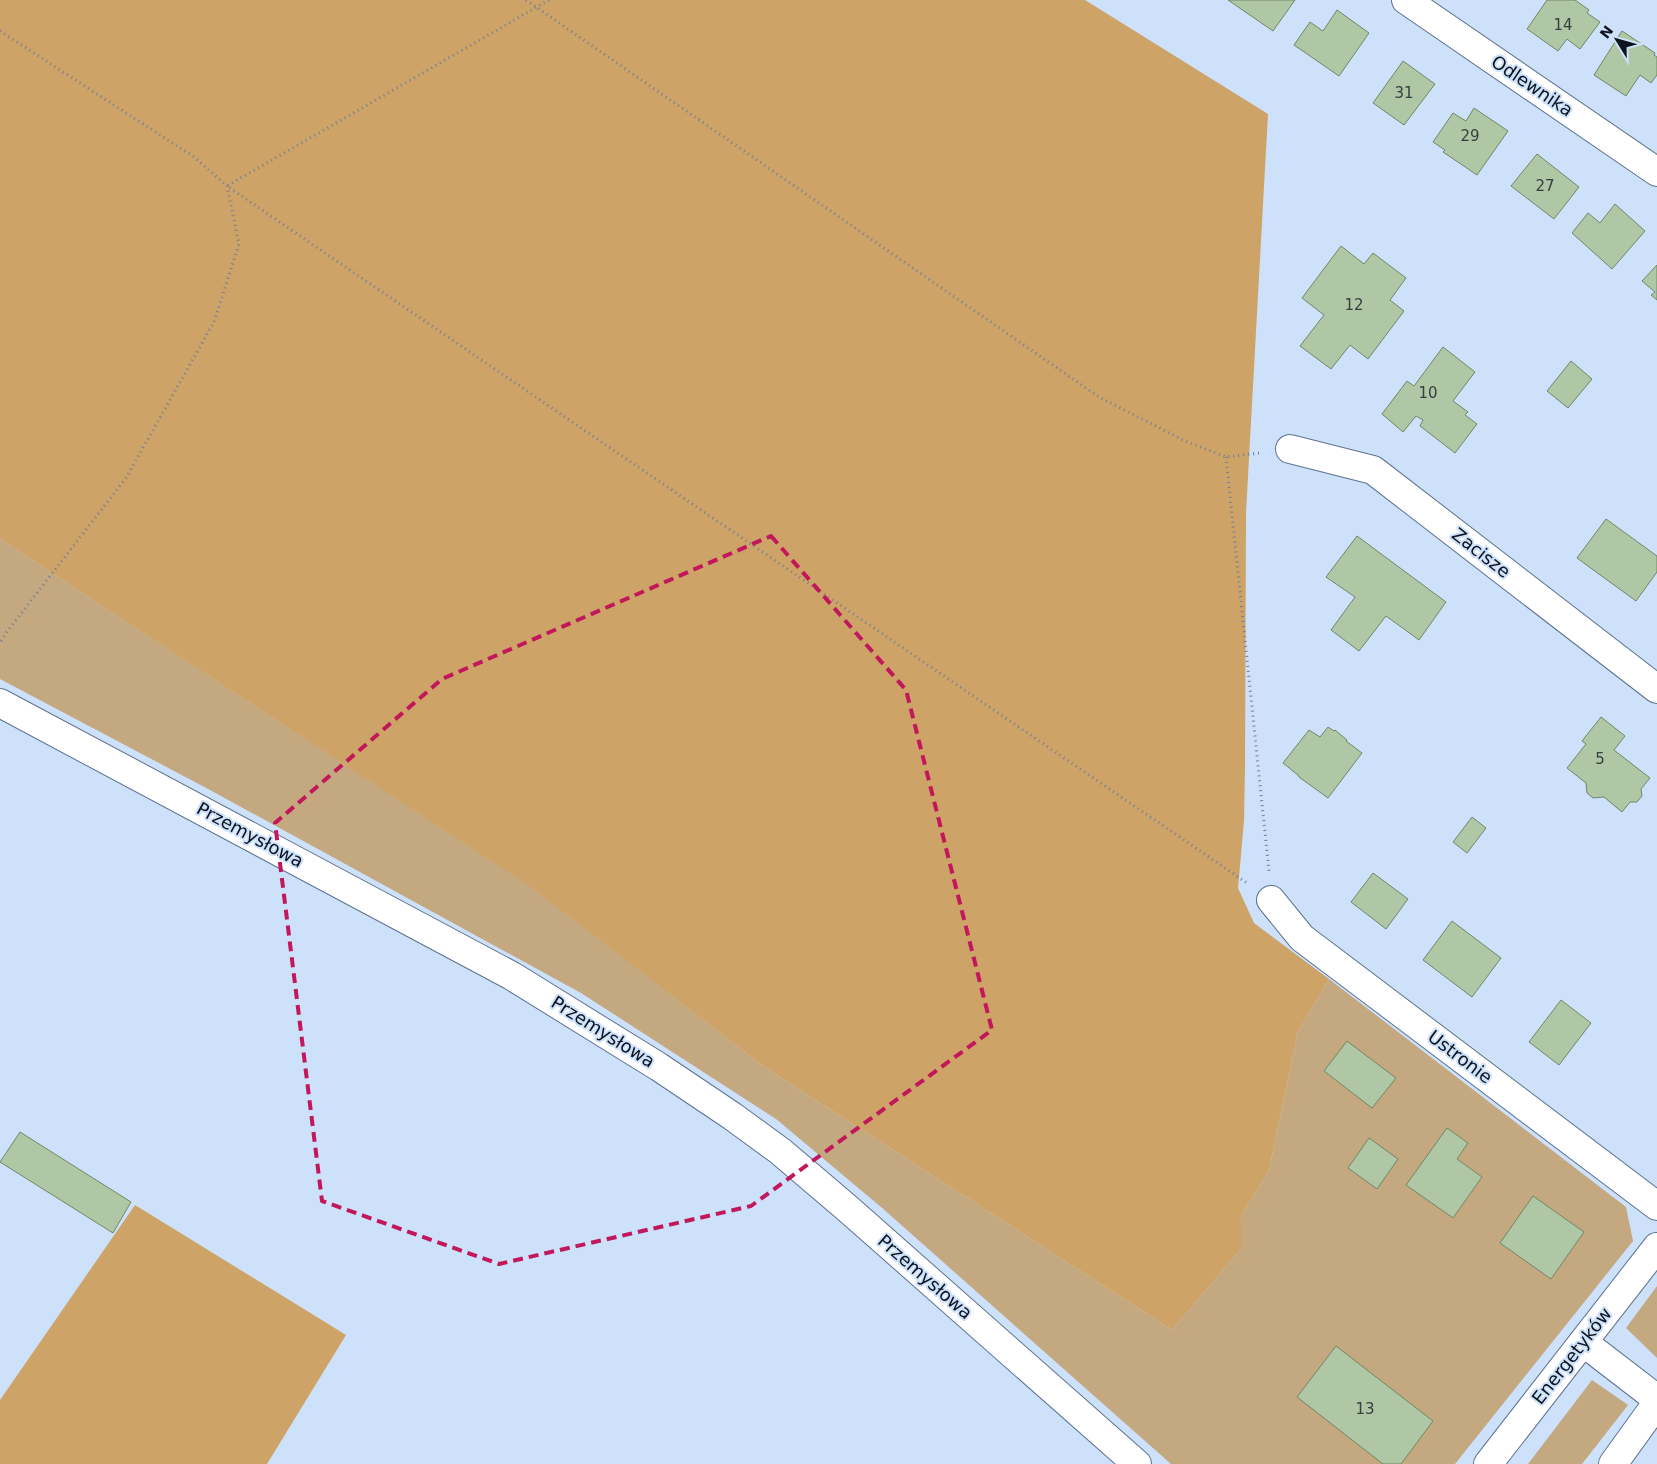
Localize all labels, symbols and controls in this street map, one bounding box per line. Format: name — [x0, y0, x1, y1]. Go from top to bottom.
north arrow — [1592, 15, 1642, 65]
house number: 14 — [1553, 16, 1573, 34]
text: N — [1597, 23, 1617, 42]
street label: Odlewnika — [1487, 51, 1577, 121]
house number: 31 — [1394, 84, 1414, 102]
house number: 29 — [1460, 127, 1480, 145]
house number: 27 — [1535, 177, 1555, 195]
house number: 12 — [1344, 296, 1364, 314]
house number: 10 — [1418, 384, 1438, 402]
street label: Zacisze — [1448, 523, 1515, 582]
house number: 5 — [1595, 750, 1605, 768]
street label: Przemysłowa — [193, 798, 307, 872]
street label: Przemysłowa — [548, 991, 659, 1072]
street label: Ustronie — [1424, 1026, 1497, 1088]
street label: Przemysłowa — [874, 1230, 977, 1323]
street label: Energetyków — [1527, 1303, 1616, 1408]
house number: 13 — [1355, 1400, 1375, 1418]

